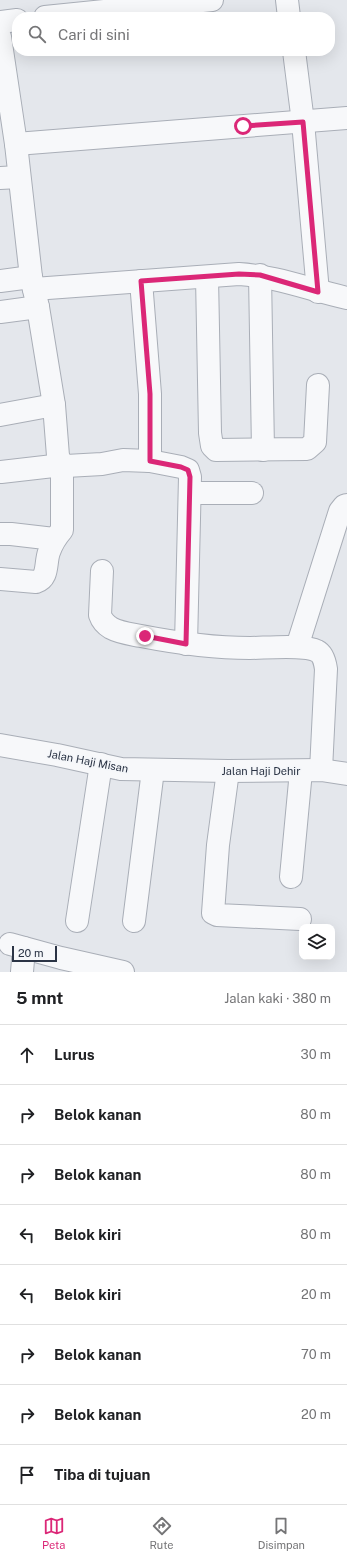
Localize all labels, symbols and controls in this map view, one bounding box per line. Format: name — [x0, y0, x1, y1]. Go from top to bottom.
search box — [12, 12, 335, 56]
icon: search — [26, 23, 48, 45]
text: Cari di sini — [58, 26, 130, 43]
route start — [234, 117, 252, 135]
route end — [136, 627, 154, 645]
street label: Jalan Haji Misan — [47, 747, 129, 775]
street label: Jalan Haji Dehir — [222, 765, 300, 777]
map controls — [299, 924, 335, 960]
button: layers — [299, 924, 335, 960]
scale bar — [12, 944, 57, 963]
text: 20 m — [18, 947, 43, 959]
text: 5 mnt — [16, 988, 63, 1008]
text: Jalan kaki · 380 m — [224, 991, 331, 1006]
icon: ahead — [16, 1044, 38, 1066]
text: Lurus — [54, 1046, 95, 1063]
text: 30 m — [301, 1047, 331, 1062]
icon: right — [16, 1104, 38, 1126]
text: Belok kanan — [54, 1106, 141, 1123]
text: 80 m — [300, 1107, 331, 1122]
icon: right — [16, 1164, 38, 1186]
text: Belok kanan — [54, 1166, 141, 1183]
text: 80 m — [300, 1167, 331, 1182]
icon: left — [16, 1224, 38, 1246]
text: Belok kiri — [54, 1226, 121, 1243]
text: 80 m — [300, 1227, 331, 1242]
icon: left — [16, 1284, 38, 1306]
text: Belok kiri — [54, 1286, 121, 1303]
text: 20 m — [301, 1287, 331, 1302]
icon: right — [16, 1344, 38, 1366]
text: Belok kanan — [54, 1346, 141, 1363]
text: 70 m — [301, 1347, 331, 1362]
icon: right — [16, 1404, 38, 1426]
text: Belok kanan — [54, 1406, 141, 1423]
text: 20 m — [301, 1407, 331, 1422]
icon: arrive — [16, 1464, 38, 1486]
text: Tiba di tujuan — [54, 1466, 150, 1483]
tab: Peta — [42, 1515, 65, 1551]
tab: Rute — [149, 1515, 174, 1551]
tab: Disimpan — [258, 1515, 305, 1551]

